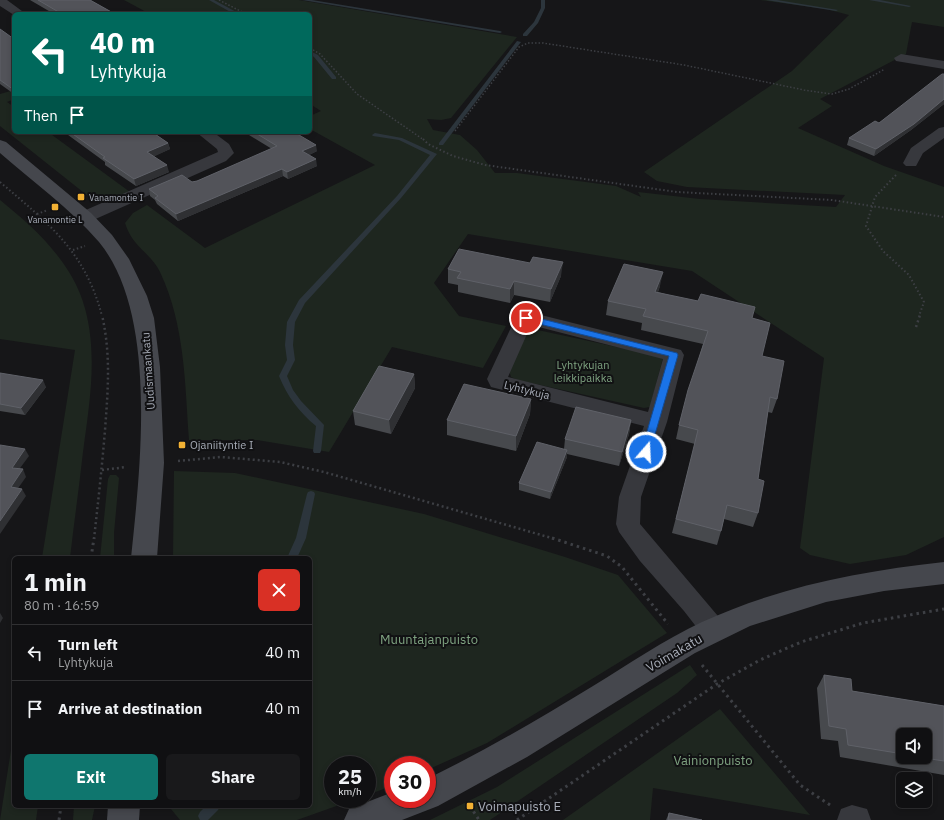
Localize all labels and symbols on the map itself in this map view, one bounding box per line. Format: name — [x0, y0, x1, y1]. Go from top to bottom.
marker: Vanamontie I — [76, 192, 86, 202]
place label: Vanamontie I — [89, 192, 143, 203]
marker: Vanamontie L — [50, 202, 60, 212]
place label: Vanamontie L — [28, 214, 83, 225]
pin — [509, 301, 543, 335]
street label: Uudismaankatu — [138, 332, 158, 410]
park label: Lyhtykujan leikkipaikka — [554, 358, 612, 385]
street label: Lyhtykuja — [503, 378, 551, 402]
position arrow — [625, 431, 667, 473]
place label: Ojaniityntie I — [190, 438, 253, 452]
marker: Ojaniityntie I — [177, 440, 187, 450]
street label: Voimakatu — [643, 630, 705, 676]
park label: Muuntajanpuisto — [380, 631, 478, 648]
park label: Vainionpuisto — [673, 752, 753, 769]
speed limit sign: 30 — [384, 756, 436, 808]
place label: Voimapuisto E — [478, 798, 561, 815]
marker: Voimapuisto E — [465, 801, 475, 811]

